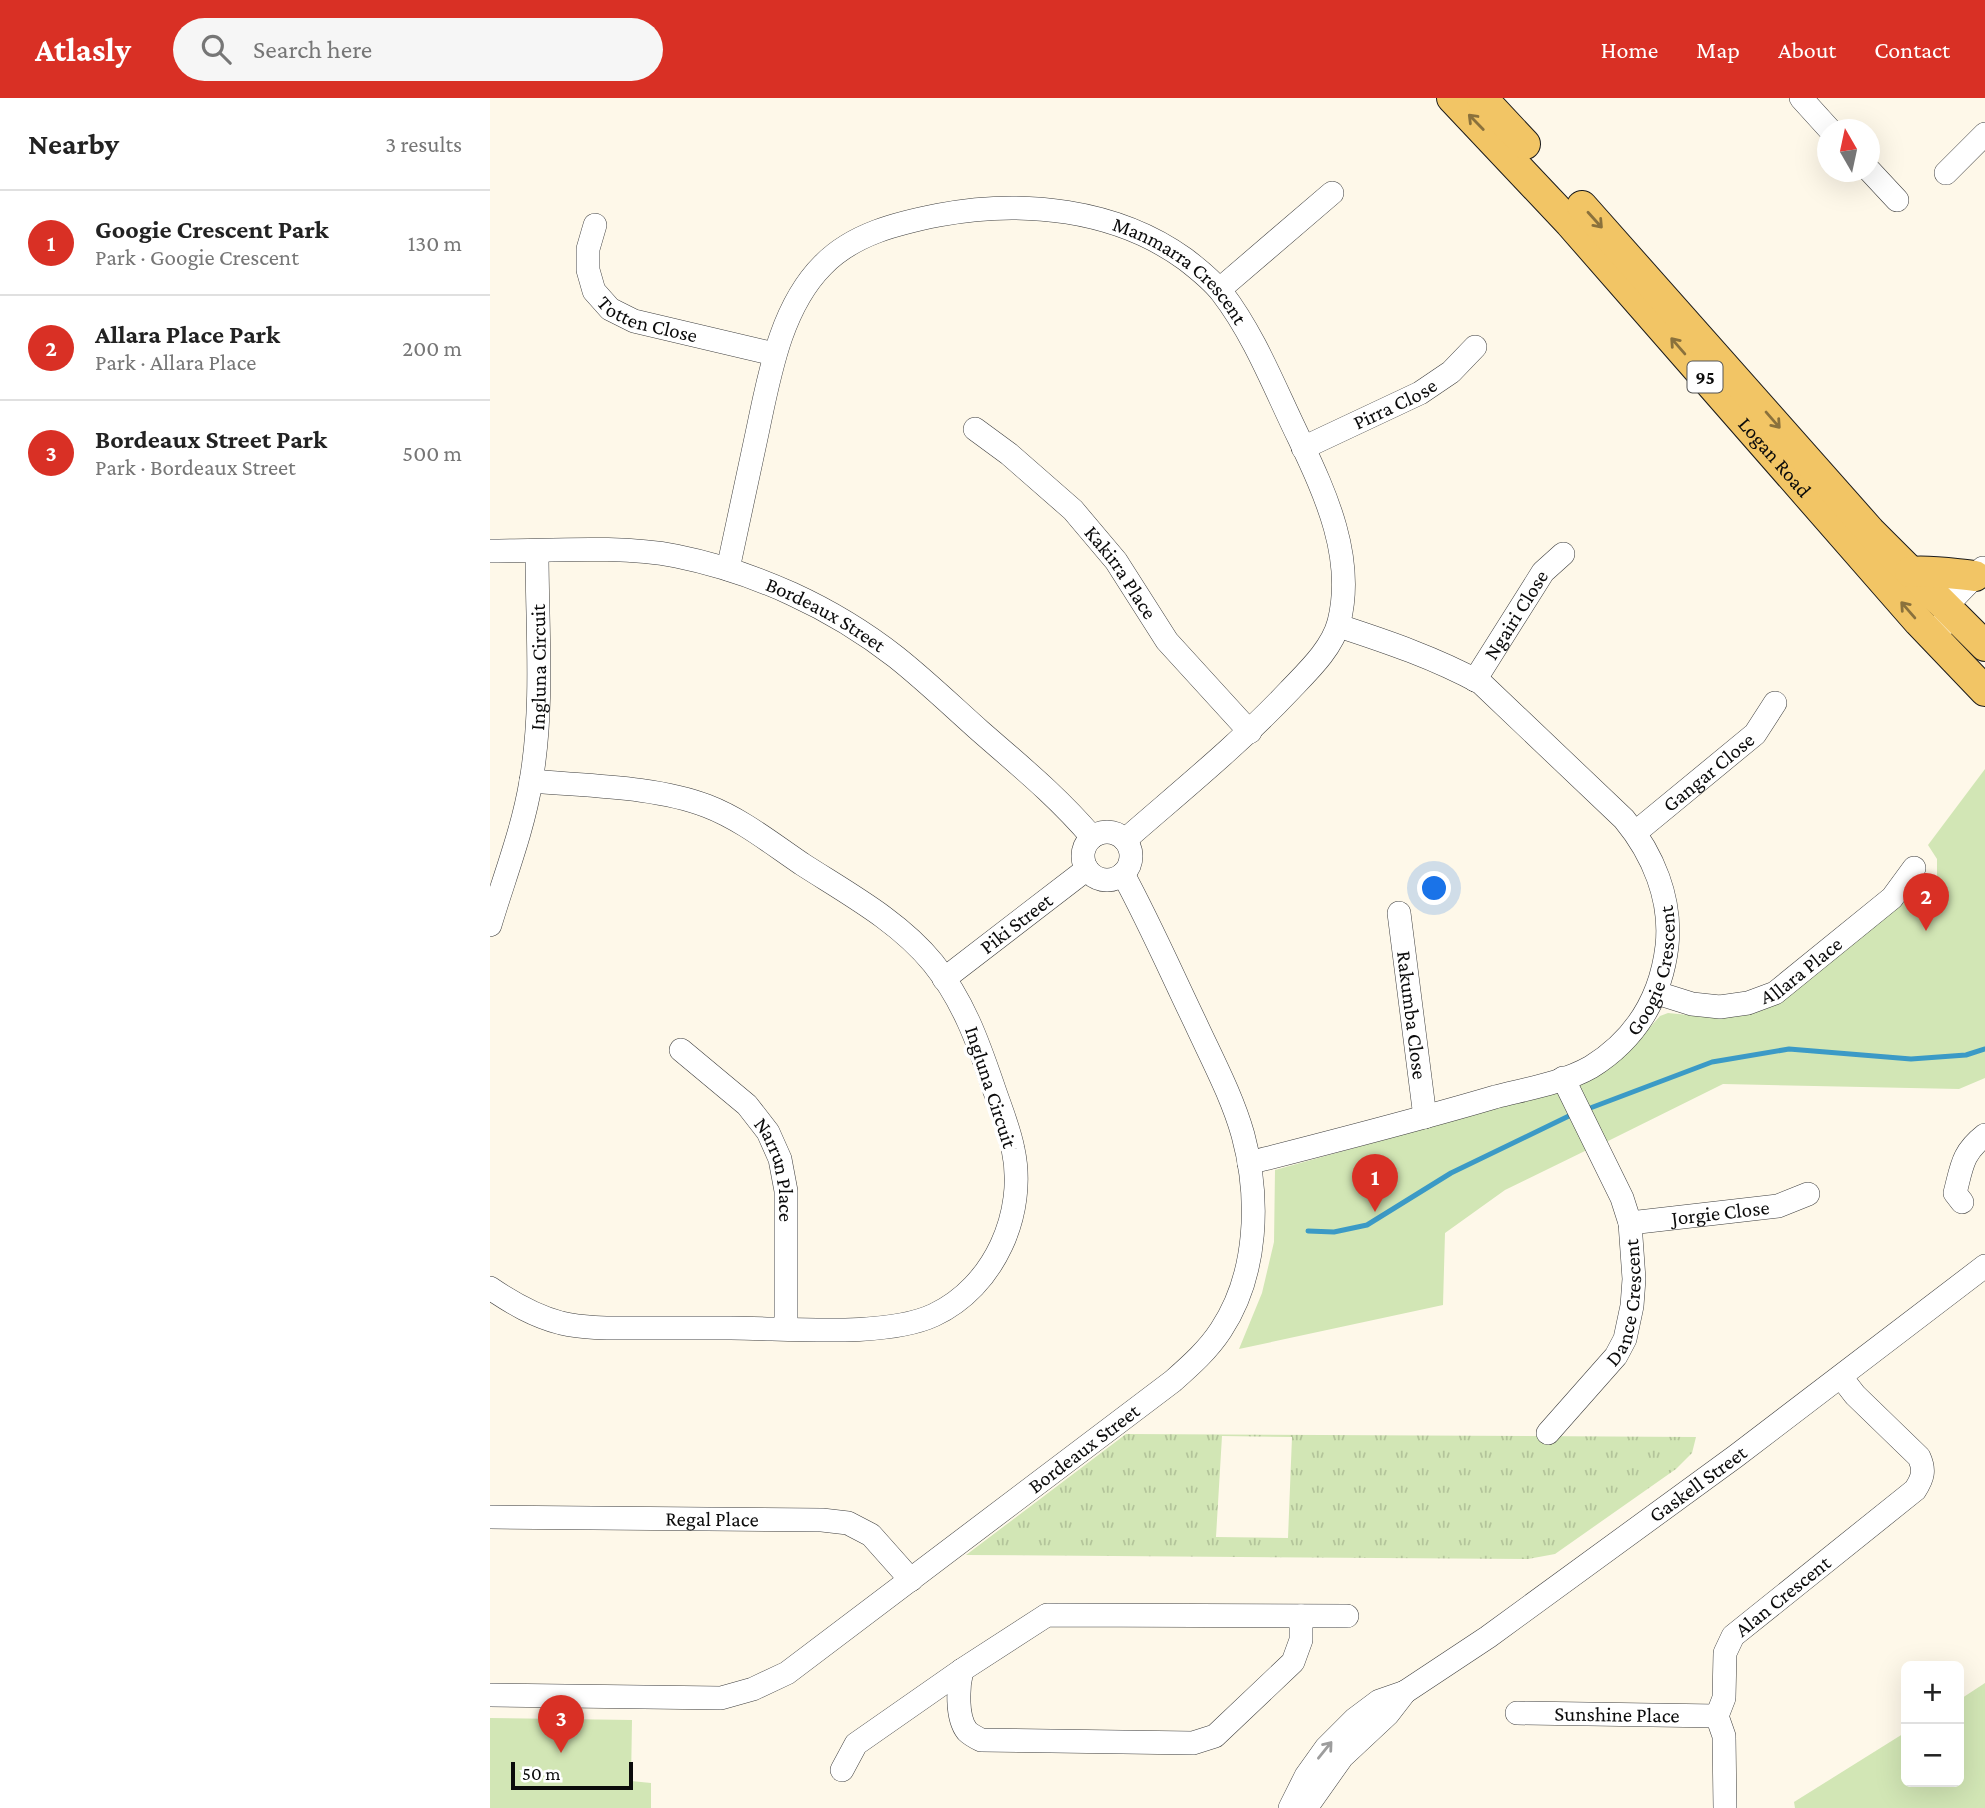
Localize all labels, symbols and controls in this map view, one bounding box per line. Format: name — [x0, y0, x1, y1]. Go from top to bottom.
search box — [173, 18, 663, 81]
icon: search — [197, 30, 235, 68]
text: Atlasly — [35, 31, 131, 68]
text: Search here — [253, 35, 372, 64]
text: Home — [1601, 36, 1658, 63]
text: Map — [1696, 36, 1740, 63]
text: About — [1778, 36, 1836, 63]
text: Contact — [1874, 36, 1950, 63]
one-way arrow — [1468, 114, 1485, 131]
north arrow — [1817, 119, 1880, 182]
text: Nearby — [28, 127, 119, 160]
text: 3 results — [385, 131, 462, 157]
one-way arrow — [1587, 211, 1603, 229]
street label: Manmarra Crescent — [1109, 212, 1253, 330]
text: Googie Crescent Park — [95, 215, 329, 244]
text: 1 — [47, 230, 55, 256]
text: 130 m — [408, 230, 462, 256]
text: Park · Googie Crescent — [95, 244, 299, 270]
street label: Totten Close — [592, 291, 700, 348]
text: Allara Place Park — [95, 320, 280, 349]
text: 2 — [45, 335, 57, 361]
text: 200 m — [402, 335, 462, 361]
one-way arrow — [1670, 338, 1686, 356]
text: Park · Allara Place — [95, 349, 256, 375]
road number: 95 — [1688, 362, 1722, 392]
street label: Pirra Close — [1349, 373, 1441, 435]
one-way arrow — [1765, 411, 1781, 429]
street label: Logan Road — [1733, 412, 1816, 502]
text: Bordeaux Street Park — [95, 425, 327, 454]
text: 3 — [45, 440, 57, 466]
text: 500 m — [402, 440, 462, 466]
text: Park · Bordeaux Street — [95, 454, 296, 480]
street label: Kakirra Place — [1079, 521, 1162, 624]
street label: Ngairi Close — [1479, 565, 1553, 664]
street label: Bordeaux Street — [762, 572, 891, 658]
one-way arrow — [1900, 601, 1916, 619]
street label: Ingluna Circuit — [525, 603, 551, 731]
street label: Gangar Close — [1658, 728, 1759, 817]
your location — [1417, 871, 1451, 905]
pin: 2 — [1903, 873, 1949, 931]
street label: Piki Street — [975, 888, 1058, 959]
street label: Googie Crescent — [1621, 903, 1680, 1040]
street label: Allara Place — [1757, 932, 1847, 1009]
street label: Rakumba Close — [1392, 949, 1432, 1081]
street label: Ingluna Circuit — [960, 1023, 1022, 1152]
street label: Narrun Place — [749, 1113, 798, 1222]
pin: 1 — [1352, 1154, 1398, 1212]
street label: Jorgie Close — [1668, 1195, 1771, 1230]
street label: Dance Crescent — [1601, 1237, 1646, 1371]
street label: Bordeaux Street — [1023, 1398, 1145, 1498]
street label: Gaskell Street — [1644, 1440, 1752, 1527]
street label: Regal Place — [665, 1507, 759, 1531]
street label: Alan Crescent — [1730, 1550, 1836, 1642]
map controls — [1901, 1661, 1964, 1787]
button: + — [1901, 1661, 1964, 1724]
pin: 3 — [538, 1695, 584, 1753]
street label: Sunshine Place — [1554, 1702, 1680, 1727]
button: − — [1901, 1724, 1964, 1787]
one-way arrow — [1318, 1742, 1333, 1760]
scale bar — [511, 1759, 634, 1791]
text: 50 m — [522, 1763, 561, 1784]

